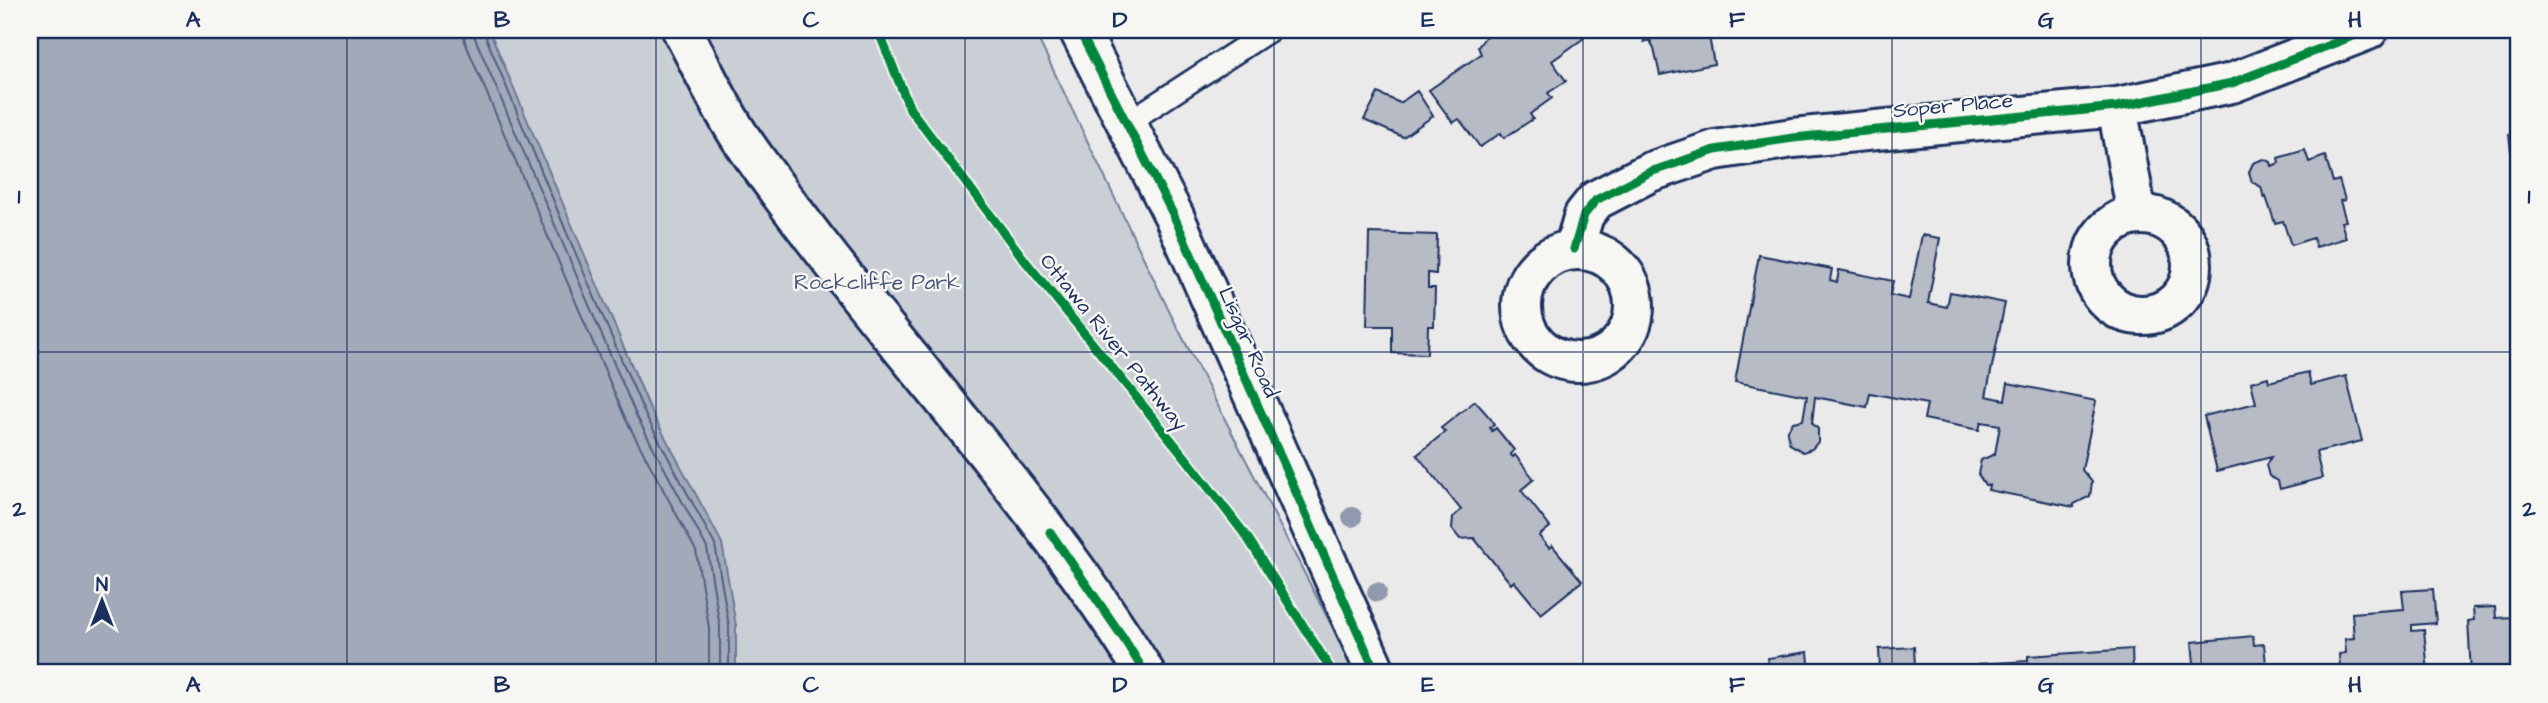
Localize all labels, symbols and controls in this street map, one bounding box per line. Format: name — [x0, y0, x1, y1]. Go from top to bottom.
text: A — [186, 4, 201, 36]
text: B — [494, 4, 511, 36]
text: C — [803, 4, 820, 36]
text: D — [1113, 4, 1128, 36]
text: E — [1421, 4, 1435, 36]
text: F — [1729, 4, 1746, 36]
text: G — [2038, 4, 2054, 36]
text: H — [2348, 4, 2362, 36]
street label: Soper Place — [1892, 86, 2014, 126]
text: 1 — [18, 180, 21, 212]
text: 1 — [2528, 180, 2531, 212]
street label: Ottawa River Pathway — [1031, 248, 1195, 439]
park label: Rockcliffe Park — [794, 268, 960, 297]
street label: Lisgar Road — [1209, 282, 1286, 403]
text: 2 — [11, 493, 26, 525]
text: 2 — [2521, 493, 2536, 525]
north arrow — [66, 566, 136, 636]
text: N — [96, 572, 108, 599]
text: A — [186, 669, 201, 701]
text: B — [494, 669, 511, 701]
text: C — [803, 669, 820, 701]
text: D — [1113, 669, 1128, 701]
text: E — [1421, 669, 1435, 701]
text: F — [1729, 669, 1746, 701]
text: G — [2038, 669, 2054, 701]
text: H — [2348, 669, 2362, 701]

